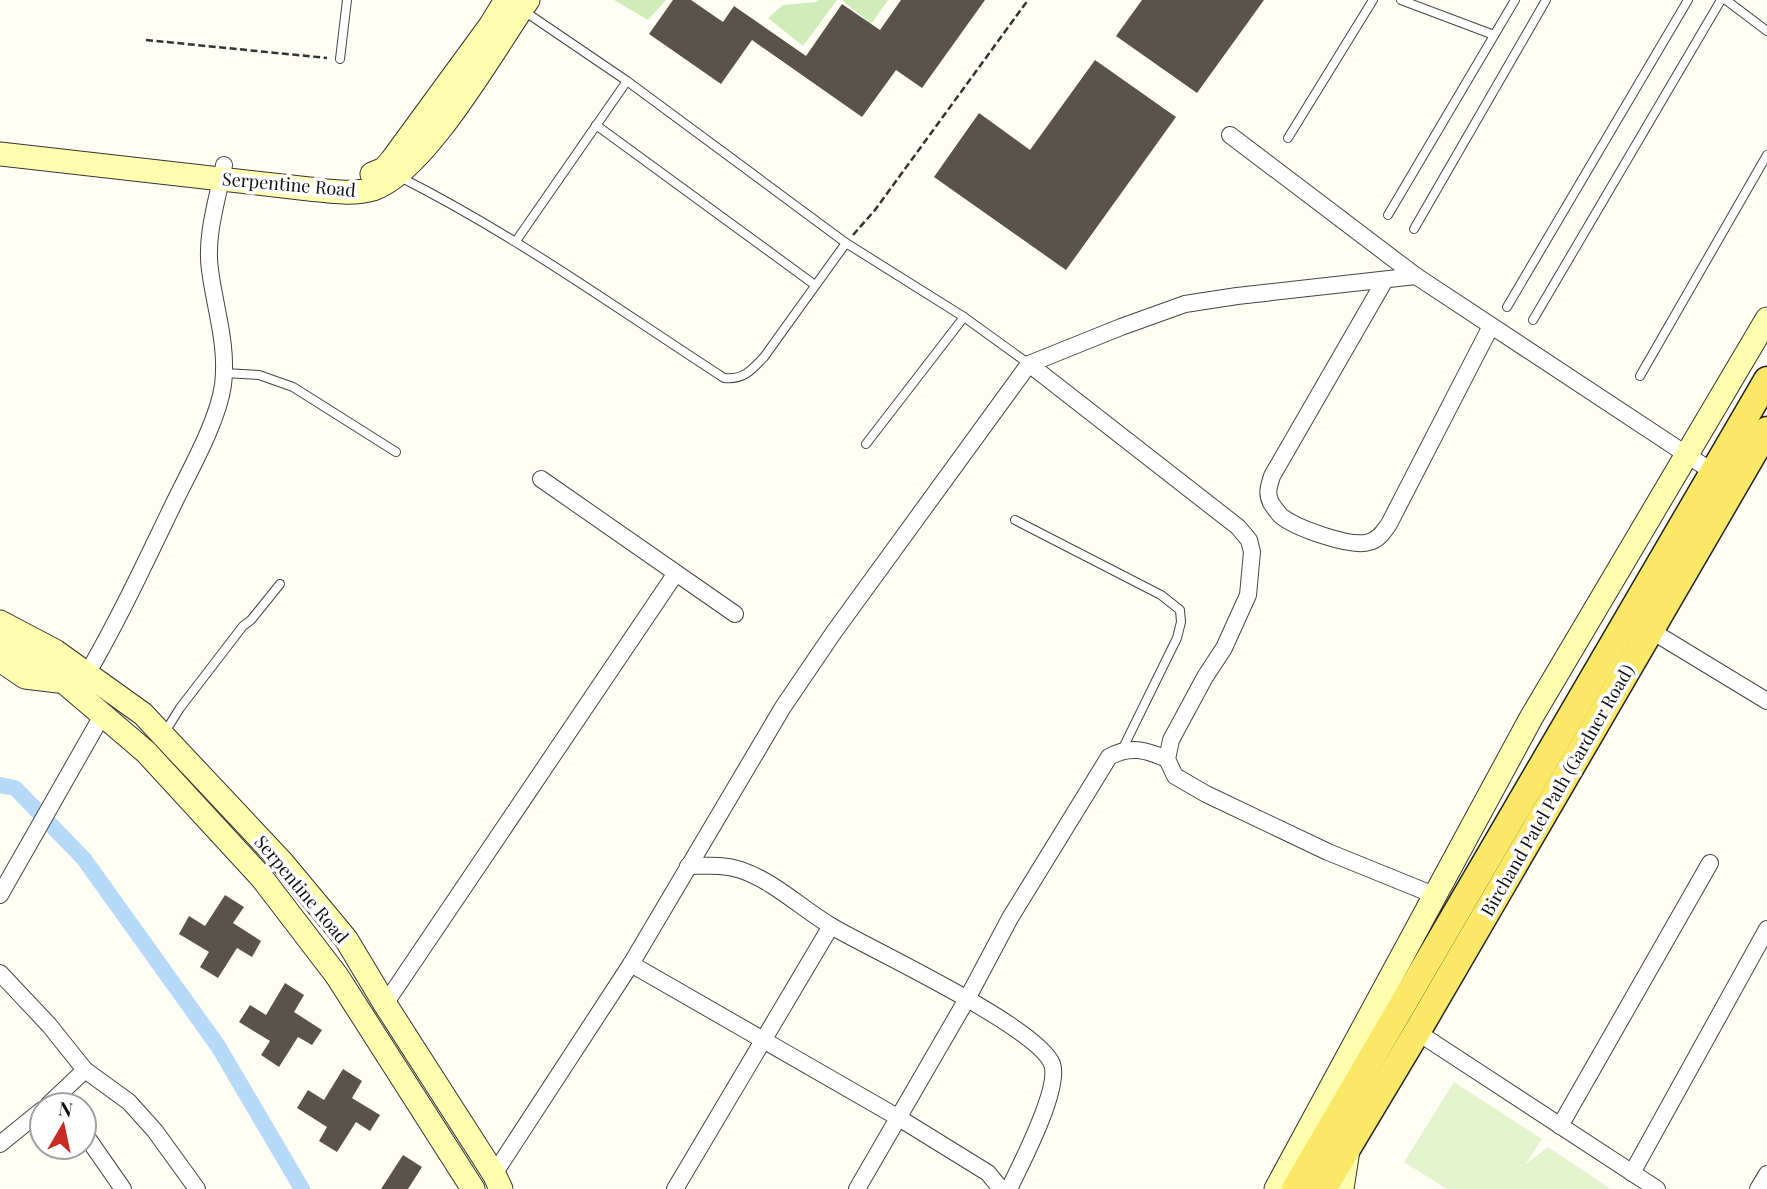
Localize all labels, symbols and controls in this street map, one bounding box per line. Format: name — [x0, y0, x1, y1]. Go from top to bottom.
street label: Serpentine Road — [221, 166, 357, 202]
street label: Birchand Patel Path (Gardner Road) — [1475, 660, 1639, 920]
street label: Serpentine Road — [250, 830, 355, 948]
north arrow — [28, 1091, 98, 1161]
text: N — [57, 1094, 75, 1122]

